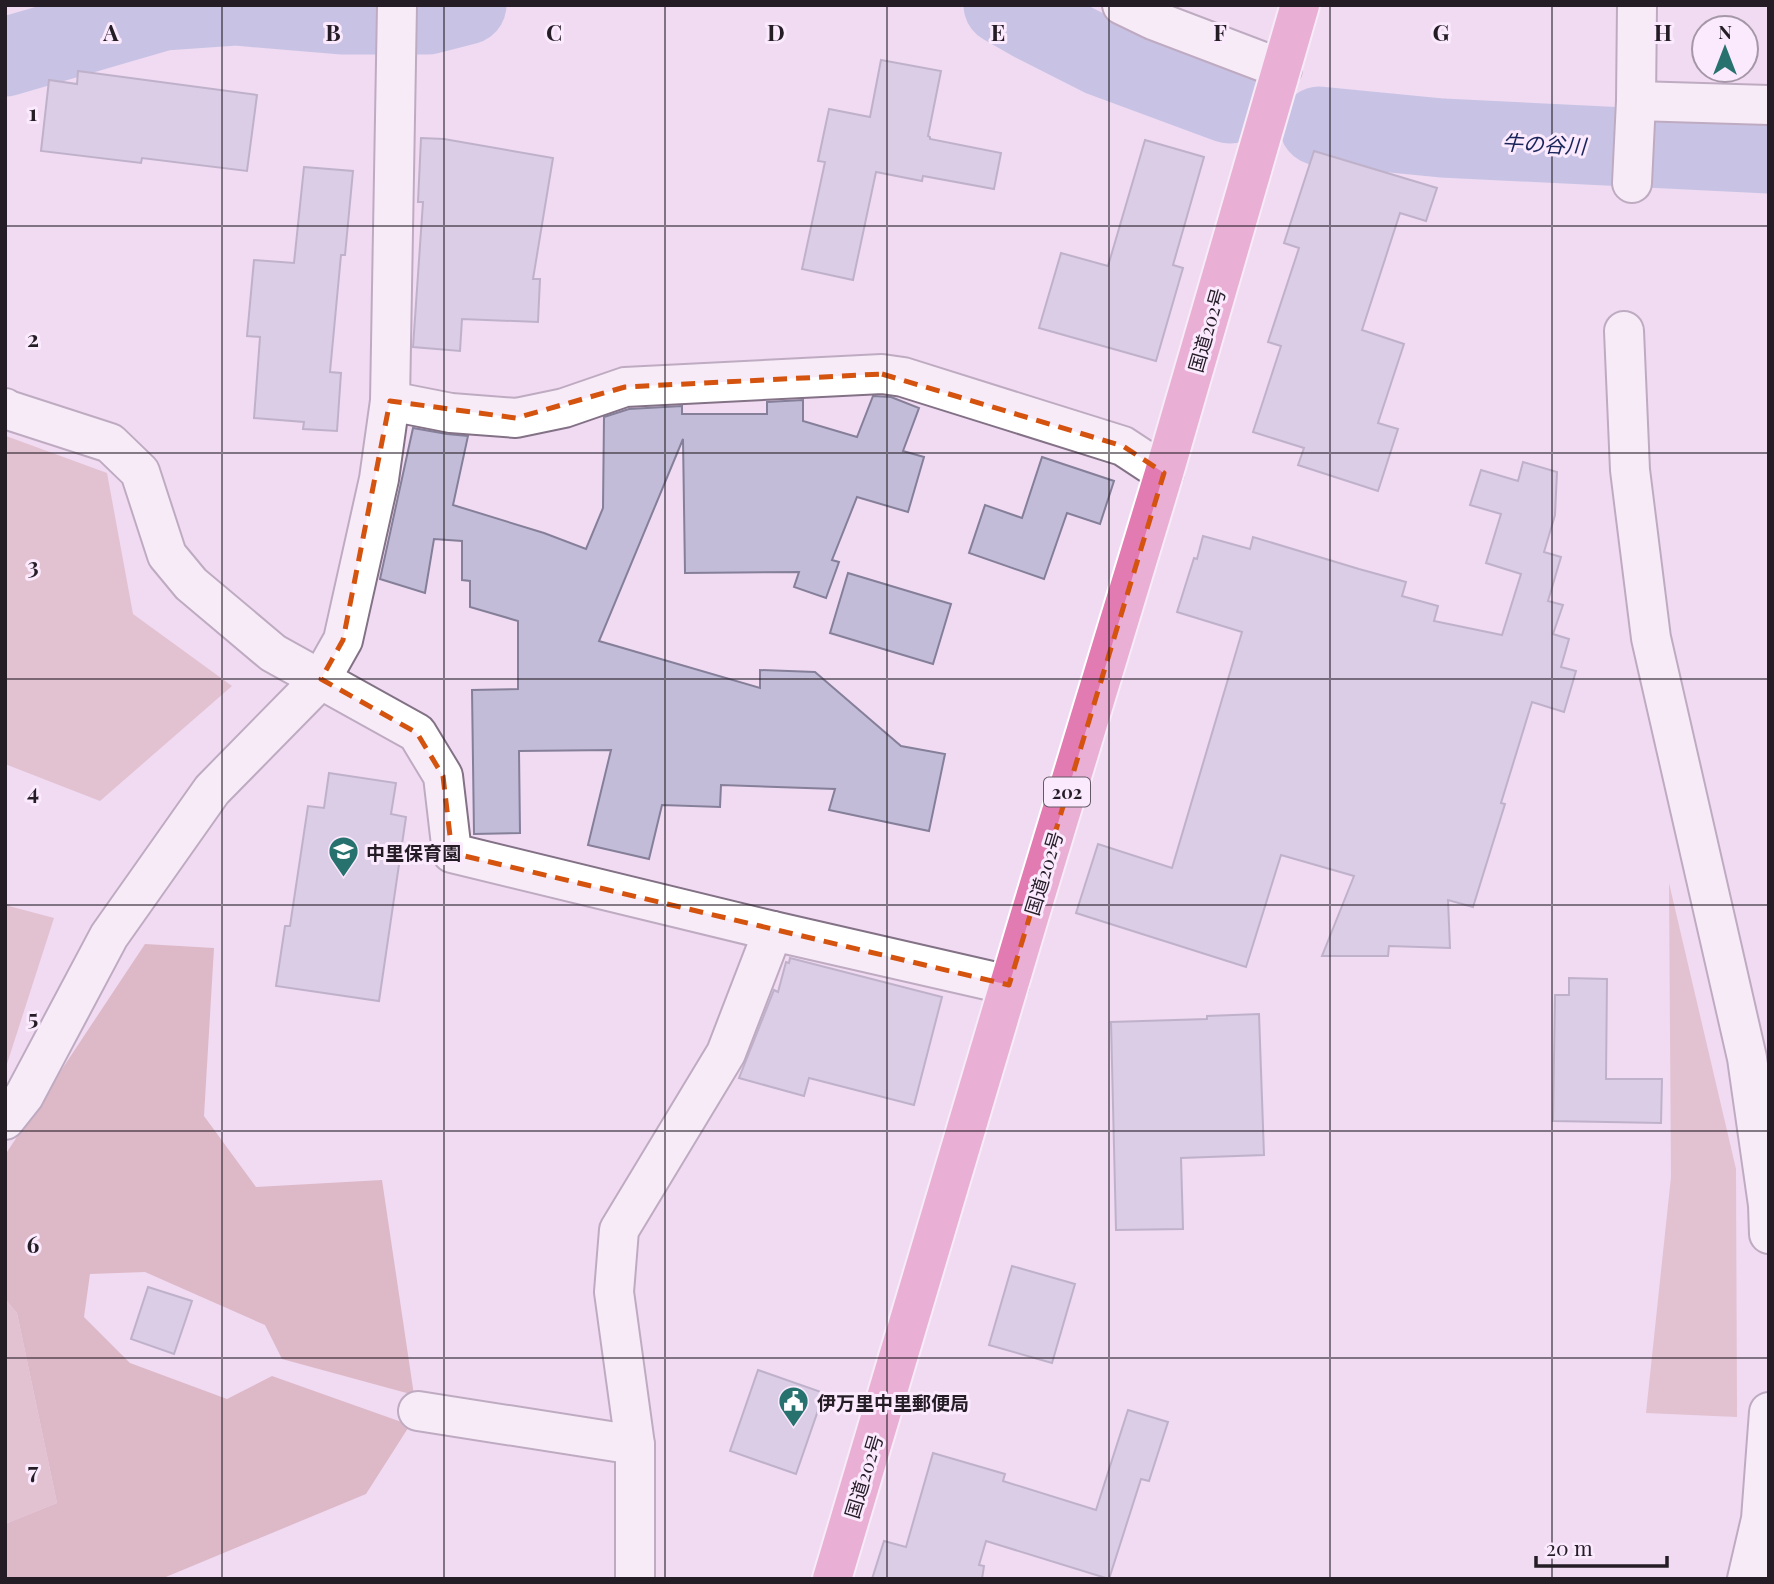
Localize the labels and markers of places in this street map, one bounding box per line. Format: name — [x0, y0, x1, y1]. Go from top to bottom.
school or university icon: 中里保育園 — [326, 835, 360, 879]
place label: 中里保育園 — [366, 839, 461, 865]
public building icon: 伊万里中里郵便局 — [777, 1385, 811, 1429]
place label: 伊万里中里郵便局 — [817, 1389, 969, 1415]

